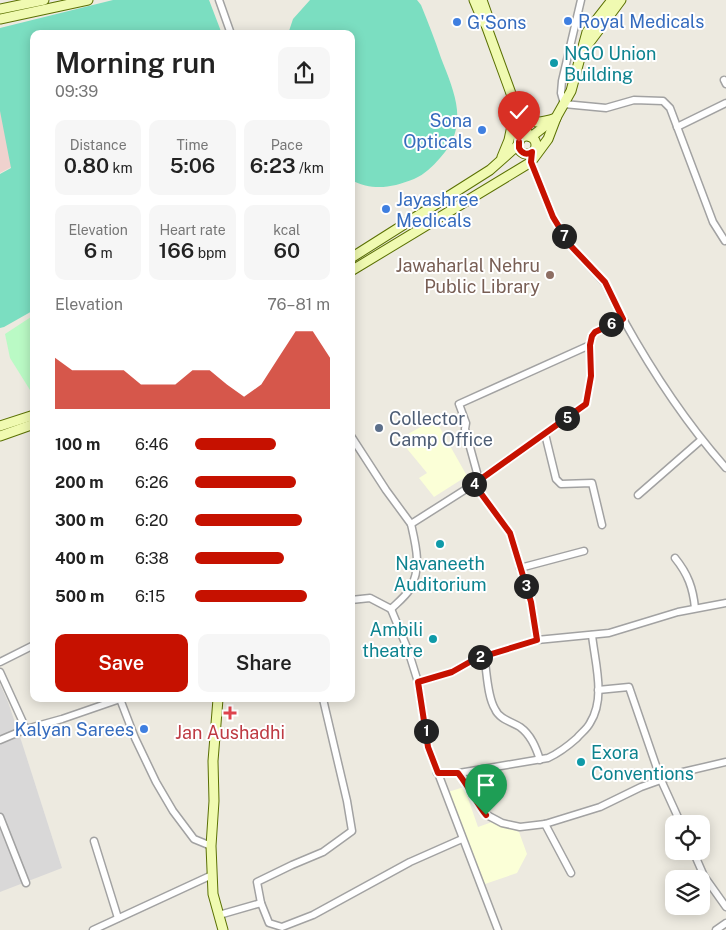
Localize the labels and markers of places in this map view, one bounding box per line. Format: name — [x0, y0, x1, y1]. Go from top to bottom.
place label: Royal Medicals — [578, 11, 704, 32]
place label: G'Sons — [467, 12, 526, 33]
marker: Royal Medicals — [562, 15, 574, 27]
marker: G'Sons — [451, 16, 463, 28]
place label: NGO Union Building — [564, 43, 656, 85]
marker: NGO Union Building — [548, 57, 560, 69]
pin — [498, 91, 540, 142]
place label: Sona Opticals — [403, 110, 472, 152]
marker: Sona Opticals — [476, 124, 488, 136]
place label: Jayashree Medicals — [396, 189, 479, 231]
marker: Jayashree Medicals — [380, 203, 392, 215]
pin: 7 — [552, 224, 576, 248]
place label: Jawaharlal Nehru Public Library — [396, 255, 540, 297]
marker: Jawaharlal Nehru Public Library — [544, 269, 556, 281]
pin: 6 — [598, 312, 624, 336]
pin: 5 — [554, 406, 580, 430]
place label: Collector Camp Office — [389, 408, 493, 450]
marker: Collector Camp Office — [373, 422, 385, 434]
pin: 4 — [462, 472, 486, 496]
marker: Navaneeth Auditorium — [434, 538, 446, 550]
place label: Navaneeth Auditorium — [394, 553, 486, 595]
pin: 3 — [514, 574, 538, 598]
place label: Ambili theatre — [362, 619, 423, 661]
marker: Ambili theatre — [427, 633, 439, 645]
pin: 2 — [468, 644, 492, 670]
marker: Jan Aushadhi — [224, 707, 236, 719]
pin: 1 — [414, 718, 438, 744]
place label: Kalyan Sarees — [14, 719, 134, 740]
place label: Jan Aushadhi — [175, 722, 285, 743]
marker: Kalyan Sarees — [138, 723, 150, 735]
place label: Exora Conventions — [591, 742, 694, 784]
marker: Exora Conventions — [575, 756, 587, 768]
pin — [465, 764, 507, 815]

